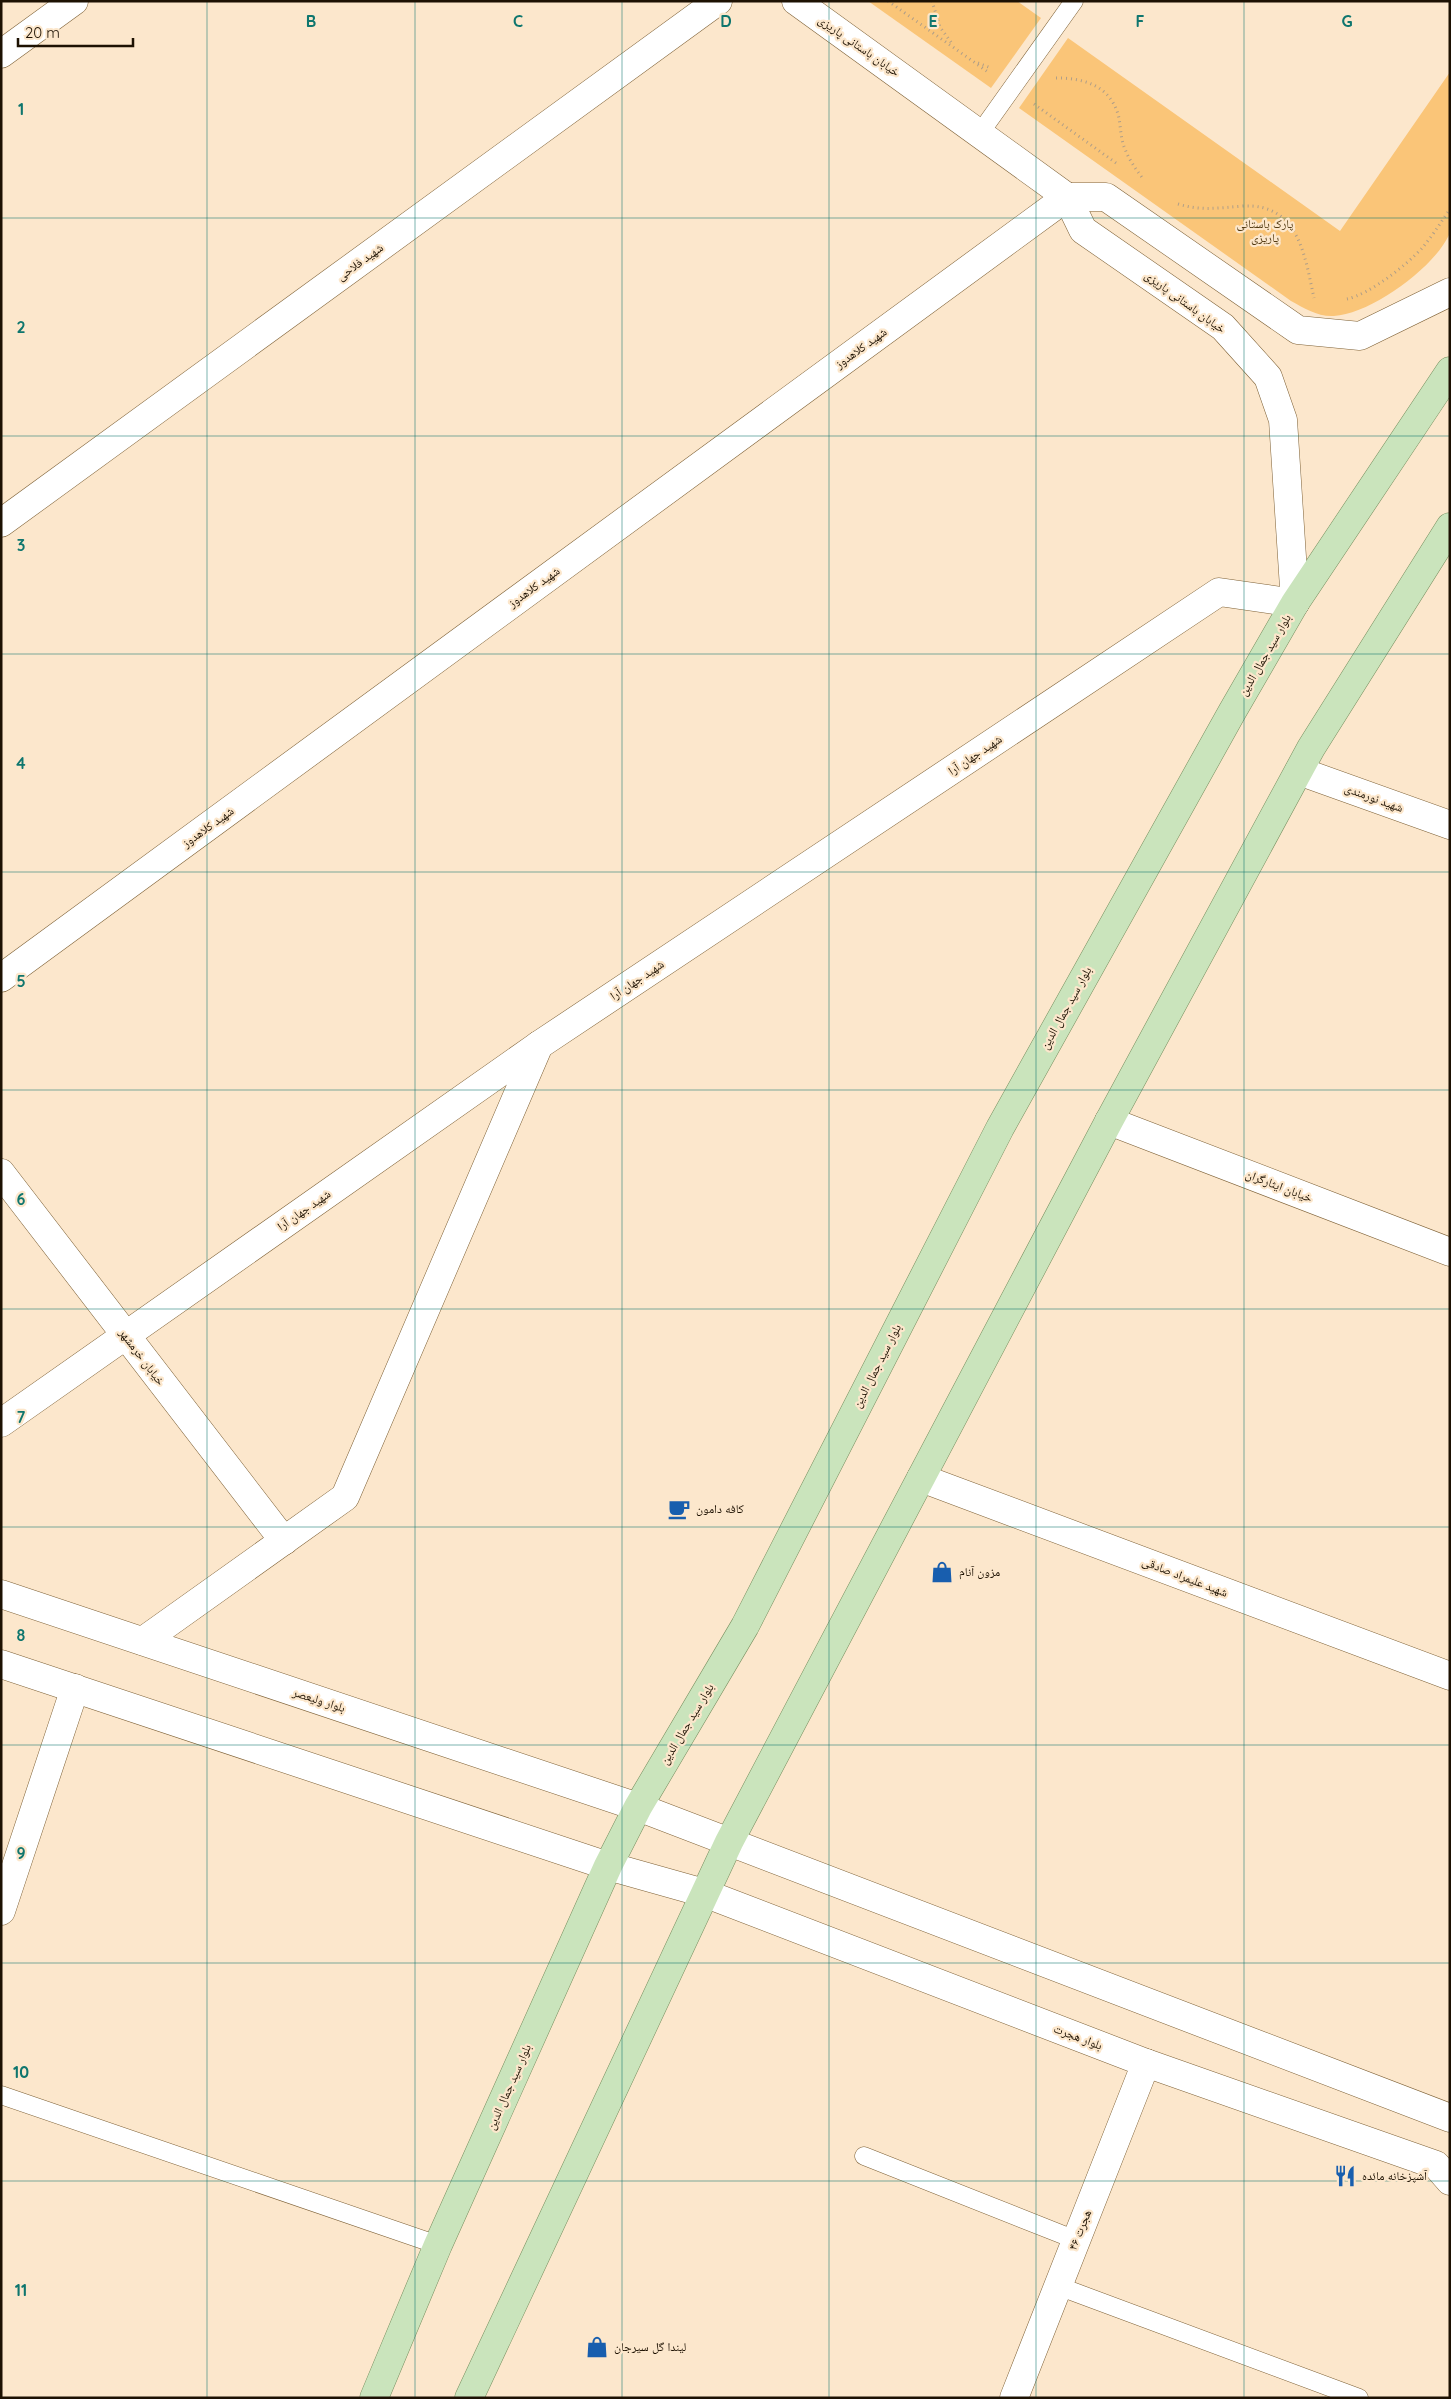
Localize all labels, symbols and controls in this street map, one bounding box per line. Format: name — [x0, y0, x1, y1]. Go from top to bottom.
text: B — [306, 11, 316, 31]
text: C — [513, 11, 523, 31]
text: D — [720, 11, 732, 31]
text: E — [928, 11, 938, 31]
text: F — [1136, 11, 1145, 31]
text: G — [1341, 11, 1353, 31]
street label: خیابان باستانی پاریزی — [815, 12, 903, 80]
scale bar — [18, 15, 132, 47]
text: 20 m — [25, 23, 60, 42]
text: 1 — [18, 99, 24, 119]
park label: پارک باستانی پاریزی — [1237, 216, 1294, 245]
street label: شهید فلاحی — [333, 240, 386, 284]
street label: خیابان باستانی پاریزی — [1142, 267, 1229, 336]
text: 2 — [16, 317, 26, 337]
street label: شهید کلاهدوز — [831, 324, 890, 372]
text: 3 — [17, 535, 25, 555]
street label: شهید کلاهدوز — [504, 563, 563, 611]
street label: بلوار سید جمال الدین — [1235, 611, 1294, 699]
street label: شهید جهان آرا — [945, 731, 1005, 778]
text: 4 — [16, 753, 26, 773]
street label: شهید نورمندی — [1343, 780, 1406, 815]
street label: شهید کلاهدوز — [178, 803, 237, 851]
street label: شهید جهان آرا — [607, 956, 667, 1003]
street label: بلوار سید جمال الدین — [1037, 964, 1095, 1052]
text: 5 — [16, 971, 26, 991]
street label: خیابان ایثارگران — [1244, 1166, 1315, 1206]
street label: شهید جهان آرا — [274, 1186, 333, 1234]
text: 6 — [17, 1189, 26, 1209]
street label: بلوار سید جمال الدین — [849, 1321, 904, 1410]
street label: خیابان خرمشهر — [115, 1325, 169, 1388]
text: 7 — [17, 1407, 26, 1427]
cafe icon: کافه دامون — [666, 1496, 692, 1522]
place label: کافه دامون — [696, 1501, 744, 1516]
street label: شهید علیمراد صادقی — [1140, 1553, 1230, 1600]
shop icon: مزون آنام — [929, 1559, 955, 1585]
place label: مزون آنام — [959, 1564, 1000, 1580]
text: 8 — [17, 1625, 26, 1645]
street label: بلوار سید جمال الدین — [656, 1680, 717, 1767]
street label: بلوار ولیعصر — [290, 1684, 347, 1715]
text: 9 — [16, 1843, 26, 1863]
street label: بلوار هجرت — [1052, 2020, 1105, 2053]
street label: بلوار سید جمال الدین — [483, 2042, 534, 2132]
text: 10 — [13, 2062, 29, 2082]
restaurant icon: آشپزخانه مائده — [1332, 2163, 1358, 2189]
place label: آشپزخانه مائده — [1362, 2168, 1428, 2183]
street label: هجرت ۴۶ — [1065, 2207, 1094, 2252]
text: 11 — [15, 2280, 27, 2300]
shop icon: لیندا گل سیرجان — [584, 2334, 610, 2360]
place label: لیندا گل سیرجان — [614, 2339, 686, 2354]

